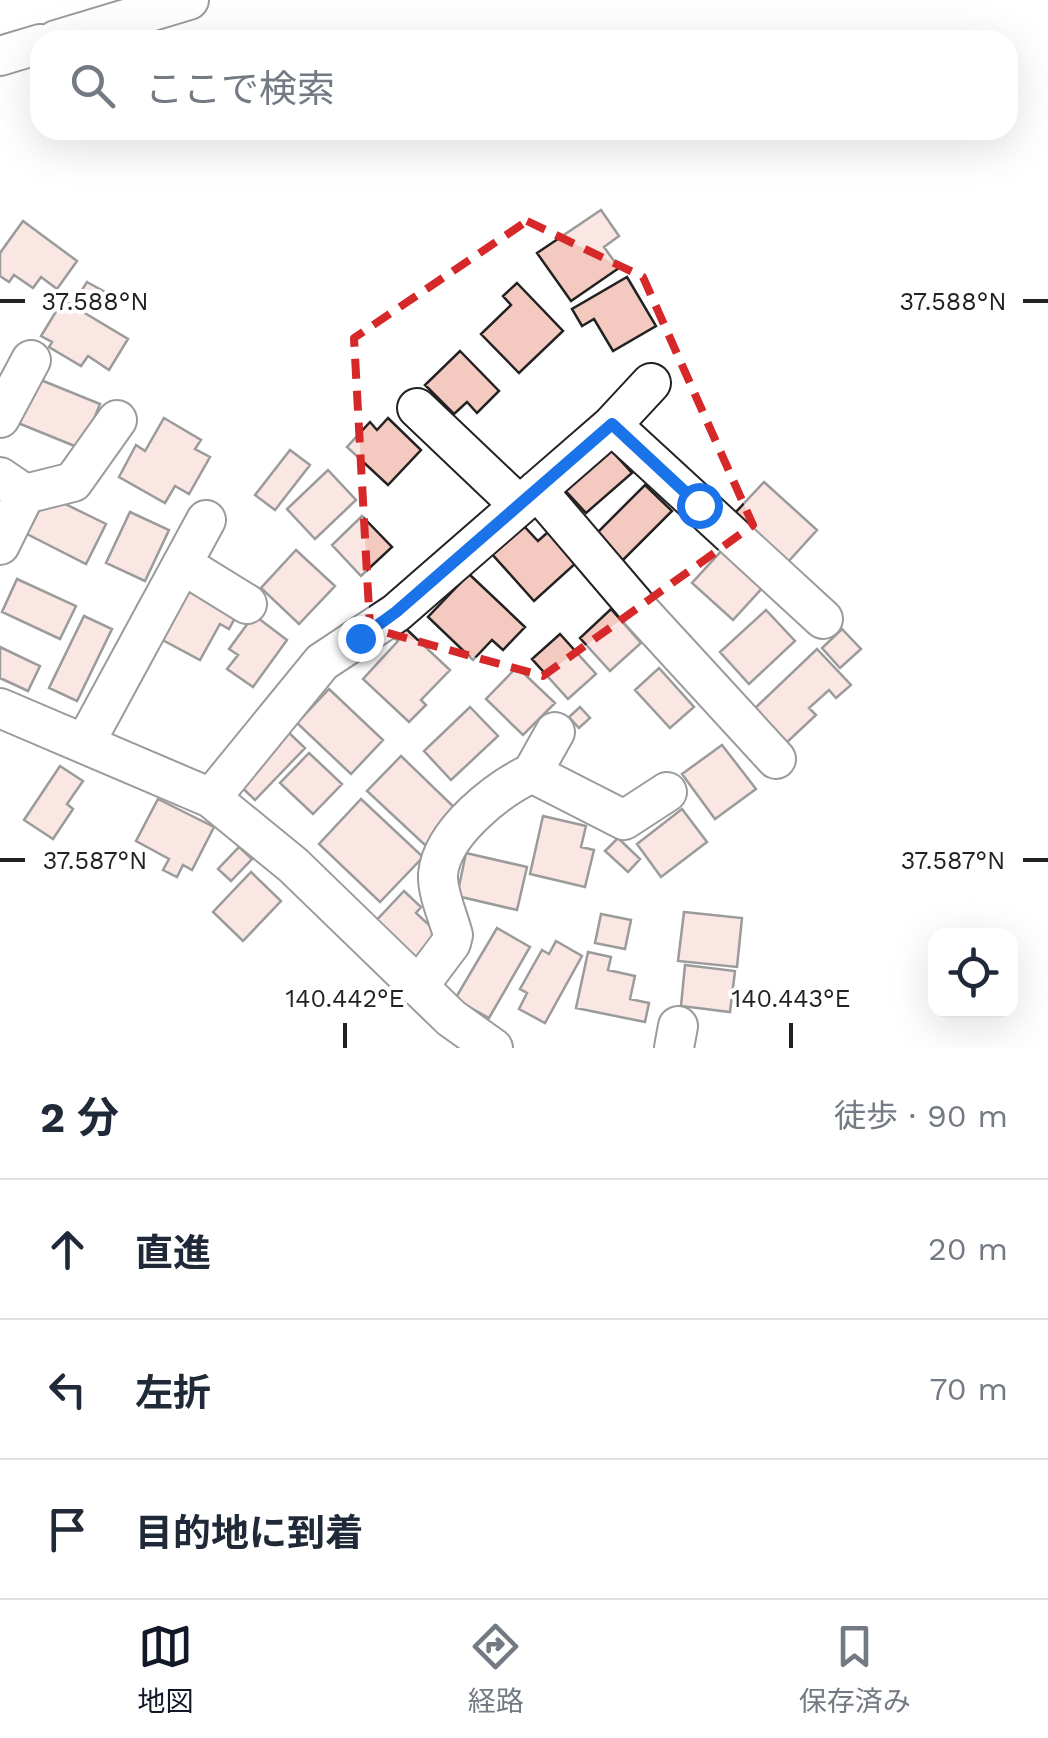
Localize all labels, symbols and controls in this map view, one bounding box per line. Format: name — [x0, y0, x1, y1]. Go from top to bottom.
search box — [30, 30, 1018, 140]
icon: search — [65, 58, 120, 113]
text: ここで検索 — [145, 67, 335, 111]
text: 37.588°N — [41, 287, 149, 316]
text: 37.588°N — [899, 287, 1007, 316]
route start — [677, 483, 723, 529]
route end — [338, 616, 384, 662]
text: 37.587°N — [43, 846, 147, 875]
text: 37.587°N — [901, 846, 1005, 875]
map controls — [928, 928, 1018, 1018]
button: locate — [928, 928, 1018, 1018]
text: 140.442°E — [286, 984, 404, 1013]
text: 140.443°E — [732, 984, 850, 1013]
text: 2 分 — [40, 1093, 119, 1142]
text: 徒歩 · 90 m — [834, 1097, 1008, 1135]
icon: ahead — [40, 1222, 95, 1277]
text: 20 m — [928, 1230, 1008, 1268]
text: 直進 — [135, 1231, 211, 1275]
icon: left — [40, 1362, 95, 1417]
text: 70 m — [929, 1370, 1008, 1408]
text: 左折 — [135, 1371, 211, 1415]
icon: arrive — [40, 1502, 95, 1557]
text: 目的地に到着 — [135, 1511, 363, 1555]
tab: 地図 — [137, 1619, 193, 1719]
tab: 経路 — [468, 1619, 524, 1719]
tab: 保存済み — [799, 1619, 911, 1719]

